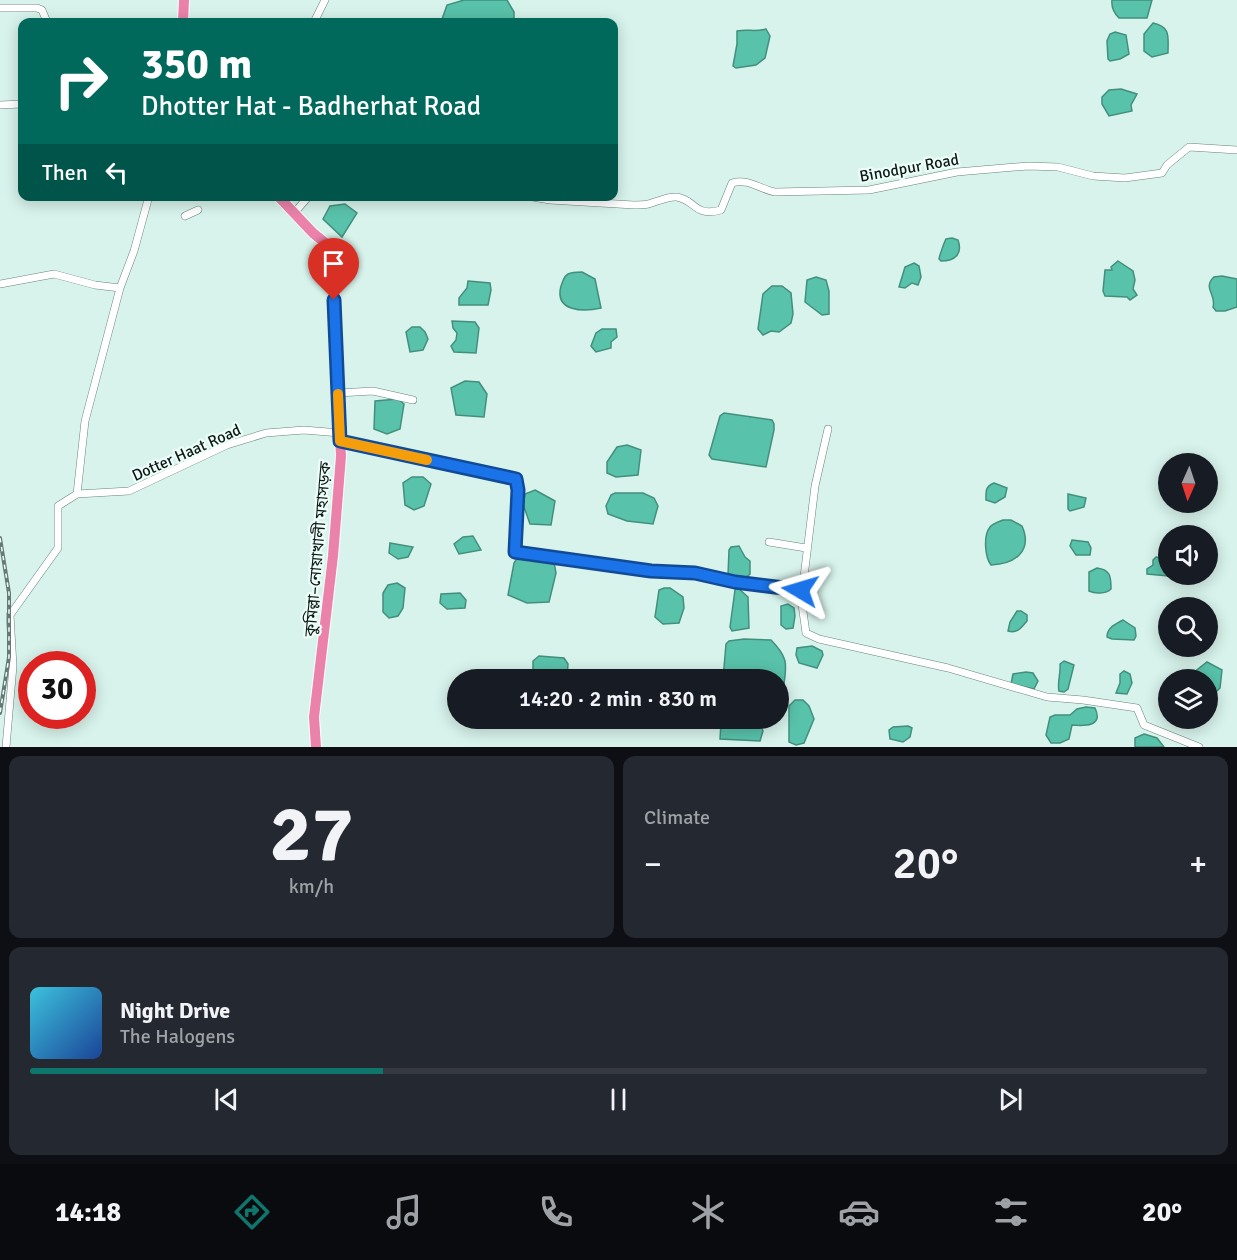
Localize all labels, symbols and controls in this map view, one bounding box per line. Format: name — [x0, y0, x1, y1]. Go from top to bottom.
text: 350 m — [141, 39, 252, 90]
icon: right — [42, 42, 120, 120]
text: Dhotter Hat - Badherhat Road — [141, 90, 481, 123]
street label: Binodpur Road — [858, 149, 960, 187]
icon: left — [100, 156, 133, 189]
text: Then — [42, 159, 88, 186]
pin — [308, 238, 359, 300]
icon: arrive — [317, 247, 350, 280]
street label: Dotter Haat Road — [129, 420, 244, 486]
north arrow — [1158, 453, 1218, 513]
map controls — [1158, 453, 1218, 729]
street label: কুমিল্লা–নোয়াখালী মহাসড়ক — [300, 460, 336, 638]
button: sound — [1158, 525, 1218, 585]
position arrow — [768, 558, 832, 622]
button: search — [1158, 597, 1218, 657]
speed limit sign: 30 — [18, 651, 96, 729]
button: layers — [1158, 669, 1218, 729]
text: 14:20 · 2 min · 830 m — [519, 685, 717, 712]
text: 27 — [269, 787, 354, 883]
text: Climate — [644, 805, 710, 830]
text: 20° — [893, 836, 958, 891]
text: − — [644, 844, 662, 885]
text: + — [1189, 844, 1207, 885]
text: km/h — [289, 874, 334, 899]
text: Night Drive — [120, 997, 230, 1024]
text: The Halogens — [120, 1024, 235, 1049]
icon: previous — [210, 1083, 243, 1116]
icon: pause — [602, 1083, 635, 1116]
icon: next — [994, 1083, 1027, 1116]
icon: directions — [231, 1191, 273, 1233]
icon: music — [383, 1191, 425, 1233]
icon: phone — [535, 1191, 577, 1233]
icon: climate — [687, 1191, 729, 1233]
icon: car — [838, 1191, 880, 1233]
icon: filters — [990, 1191, 1032, 1233]
text: 14:18 — [55, 1196, 121, 1229]
text: 20° — [1142, 1196, 1182, 1229]

